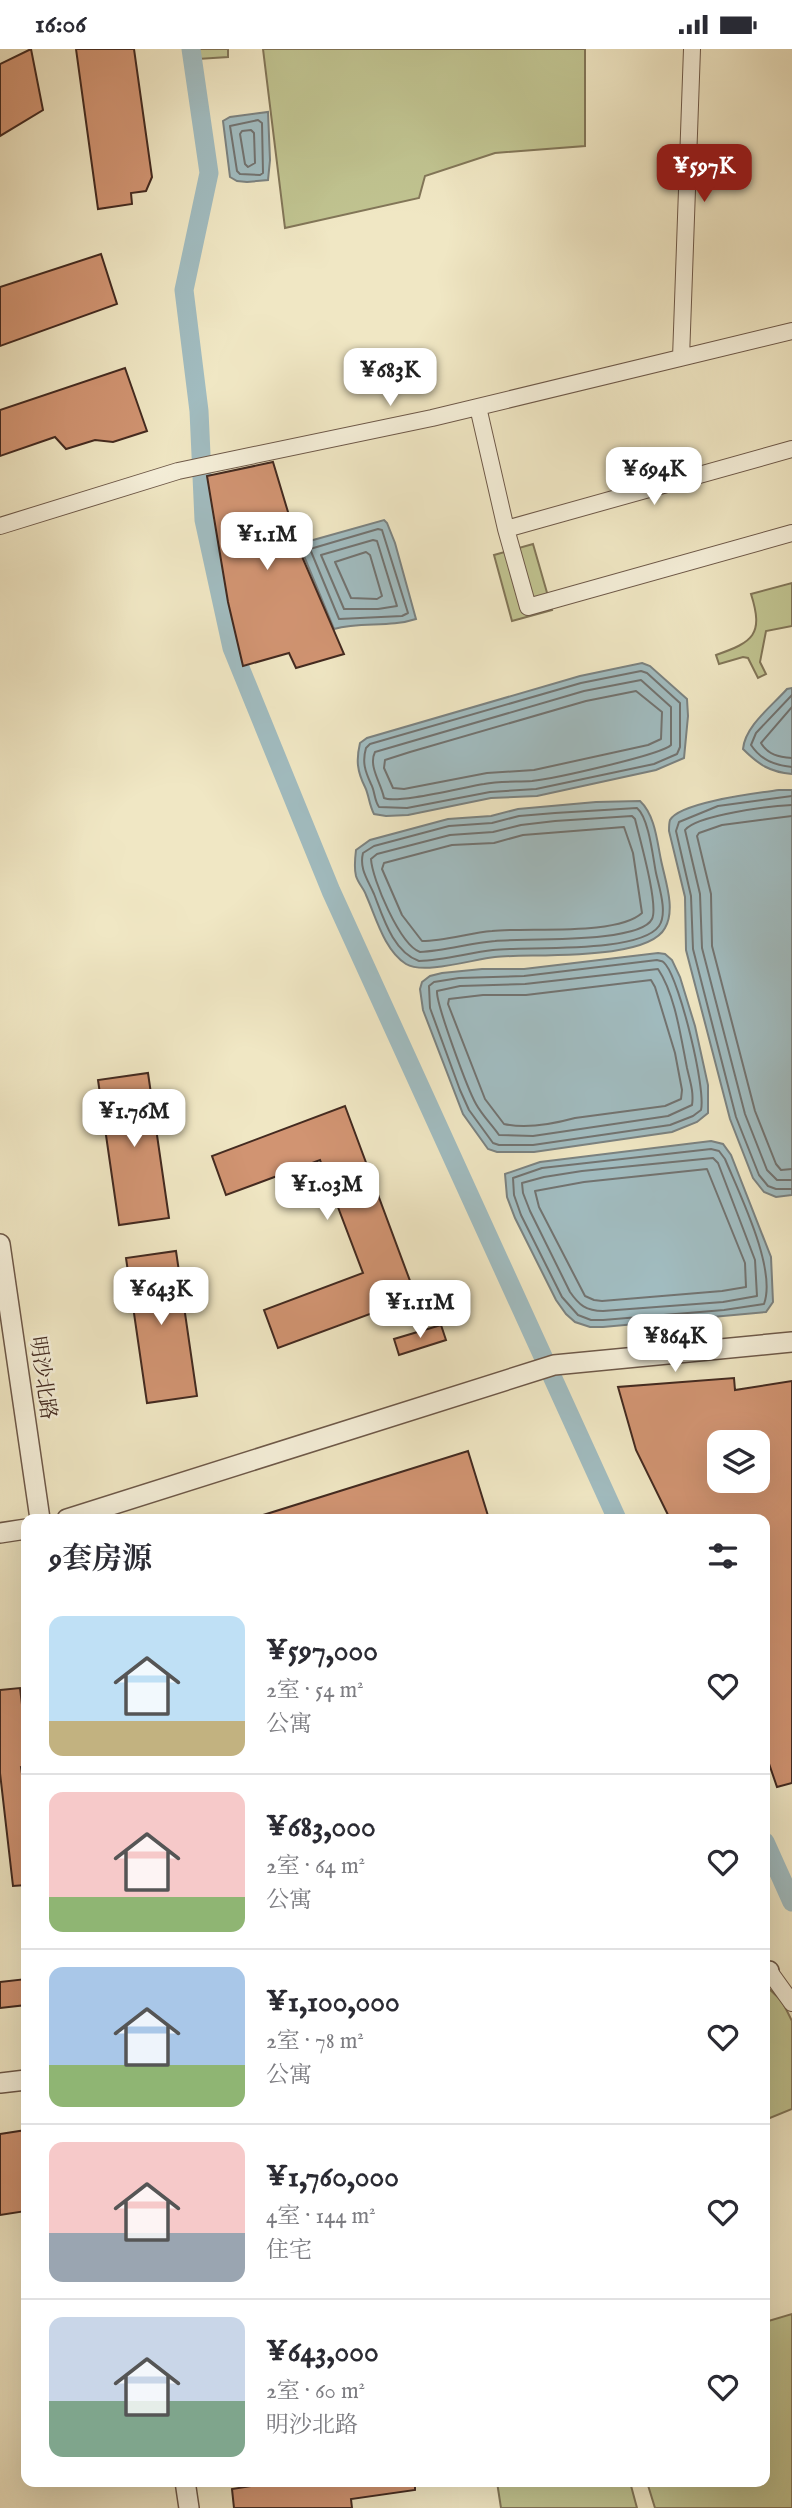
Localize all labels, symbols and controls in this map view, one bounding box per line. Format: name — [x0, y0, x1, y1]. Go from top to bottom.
text: 16:06 — [35, 8, 86, 41]
pin: ¥597K — [655, 145, 753, 204]
text: ¥597K — [673, 152, 735, 181]
pin: ¥683K — [341, 349, 439, 408]
text: ¥683K — [360, 356, 420, 385]
pin: ¥694K — [605, 447, 703, 507]
text: ¥694K — [622, 455, 686, 484]
pin: ¥1.1M — [218, 512, 316, 572]
text: ¥1.1M — [237, 520, 297, 549]
pin: ¥1.76M — [77, 1089, 191, 1149]
text: ¥1.76M — [98, 1097, 170, 1126]
pin: ¥1.03M — [270, 1163, 384, 1222]
text: ¥1.03M — [291, 1170, 363, 1199]
pin: ¥643K — [112, 1267, 210, 1327]
text: ¥643K — [130, 1275, 192, 1304]
pin: ¥1.11M — [363, 1281, 477, 1340]
text: ¥1.11M — [385, 1288, 455, 1317]
pin: ¥864K — [626, 1315, 724, 1374]
text: ¥864K — [643, 1322, 707, 1351]
street label: 明沙北路 — [23, 1335, 61, 1421]
map controls — [707, 1430, 770, 1493]
button: layers — [707, 1430, 770, 1493]
icon: filters — [704, 1537, 742, 1575]
text: 9套房源 — [49, 1541, 152, 1579]
text: ¥597,000 — [266, 1633, 378, 1671]
icon: home — [105, 1644, 189, 1728]
icon: heart — [704, 1667, 742, 1705]
text: 2室 · 54 m² — [266, 1676, 364, 1705]
text: 公寓 — [266, 1710, 312, 1739]
text: ¥683,000 — [266, 1809, 376, 1847]
icon: home — [105, 1820, 189, 1904]
icon: heart — [704, 1843, 742, 1881]
text: 2室 · 64 m² — [266, 1852, 365, 1881]
text: 公寓 — [266, 1886, 312, 1915]
text: ¥1,100,000 — [266, 1984, 400, 2022]
icon: home — [105, 1995, 189, 2079]
icon: heart — [704, 2018, 742, 2056]
text: 2室 · 78 m² — [266, 2027, 364, 2056]
text: 公寓 — [266, 2061, 312, 2090]
text: ¥1,760,000 — [266, 2159, 399, 2197]
icon: home — [105, 2170, 189, 2254]
icon: heart — [704, 2193, 742, 2231]
text: 4室 · 144 m² — [266, 2202, 376, 2231]
text: 住宅 — [266, 2236, 312, 2265]
text: ¥643,000 — [266, 2334, 379, 2372]
icon: home — [105, 2345, 189, 2429]
icon: heart — [704, 2368, 742, 2406]
text: 2室 · 60 m² — [266, 2377, 365, 2406]
text: 明沙北路 — [266, 2411, 358, 2440]

